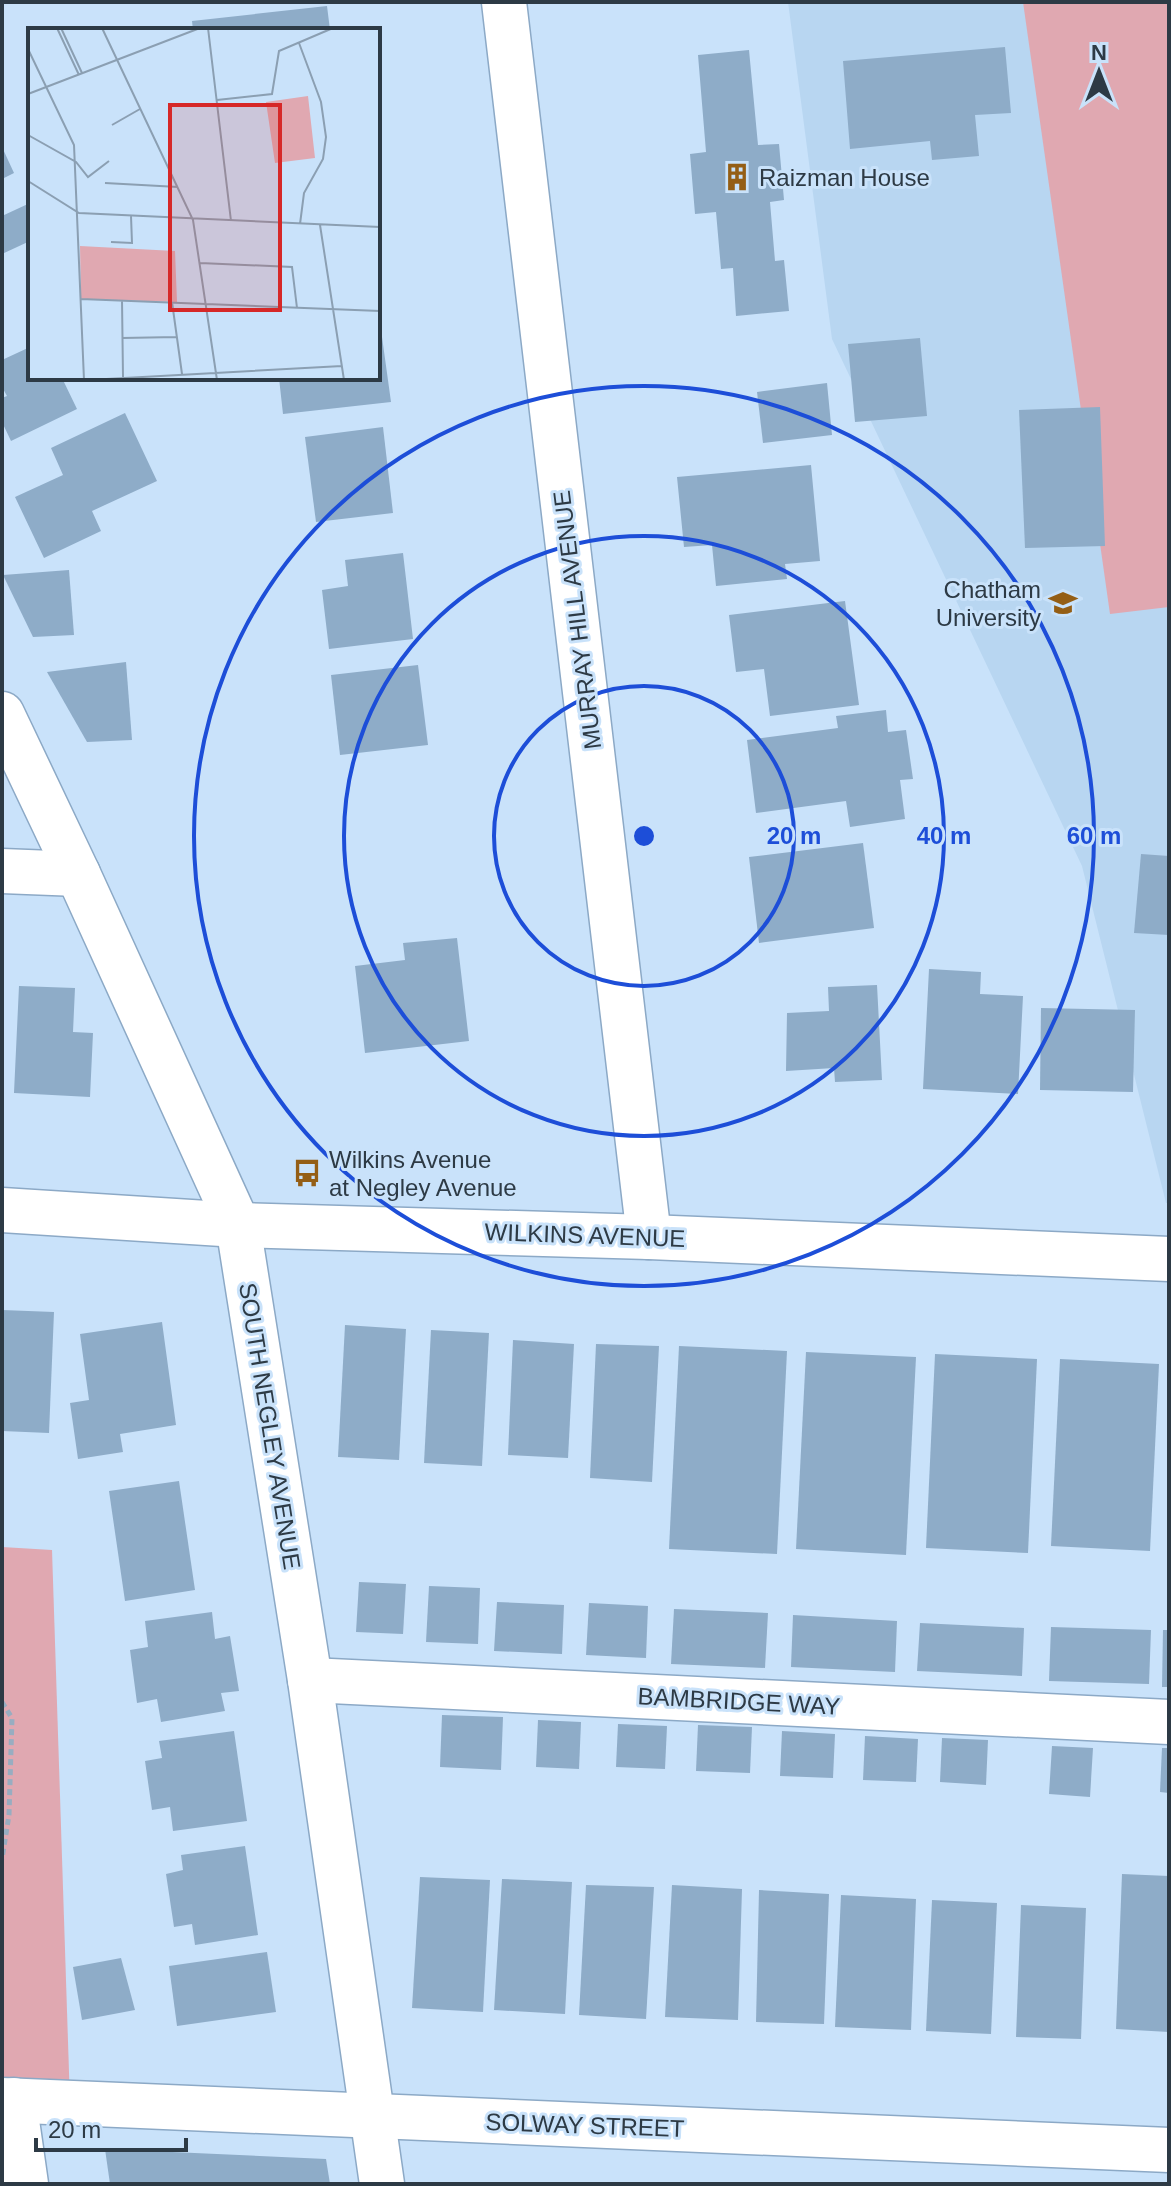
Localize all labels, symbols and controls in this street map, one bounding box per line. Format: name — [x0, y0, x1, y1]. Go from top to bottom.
inset map — [28, 28, 380, 380]
north arrow — [1059, 32, 1139, 112]
text: N — [1091, 40, 1107, 65]
building icon: Raizman House — [722, 162, 752, 192]
place label: Raizman House — [759, 164, 930, 191]
street label: MURRAY HILL AVENUE — [548, 489, 606, 751]
place label: Chatham University — [936, 576, 1041, 631]
school or university icon: Chatham University — [1048, 588, 1078, 618]
centre of rings — [630, 822, 658, 850]
text: 20 m — [767, 822, 821, 849]
text: 40 m — [917, 822, 971, 849]
text: 60 m — [1067, 822, 1121, 849]
place label: Wilkins Avenue at Negley Avenue — [329, 1146, 517, 1201]
bus stop icon: Wilkins Avenue at Negley Avenue — [292, 1158, 322, 1188]
street label: WILKINS AVENUE — [484, 1218, 686, 1252]
street label: SOUTH NEGLEY AVENUE — [234, 1281, 306, 1571]
street label: BAMBRIDGE WAY — [637, 1682, 841, 1720]
scale bar — [36, 2102, 186, 2152]
street label: SOLWAY STREET — [485, 2108, 685, 2142]
text: 20 m — [48, 2116, 101, 2143]

